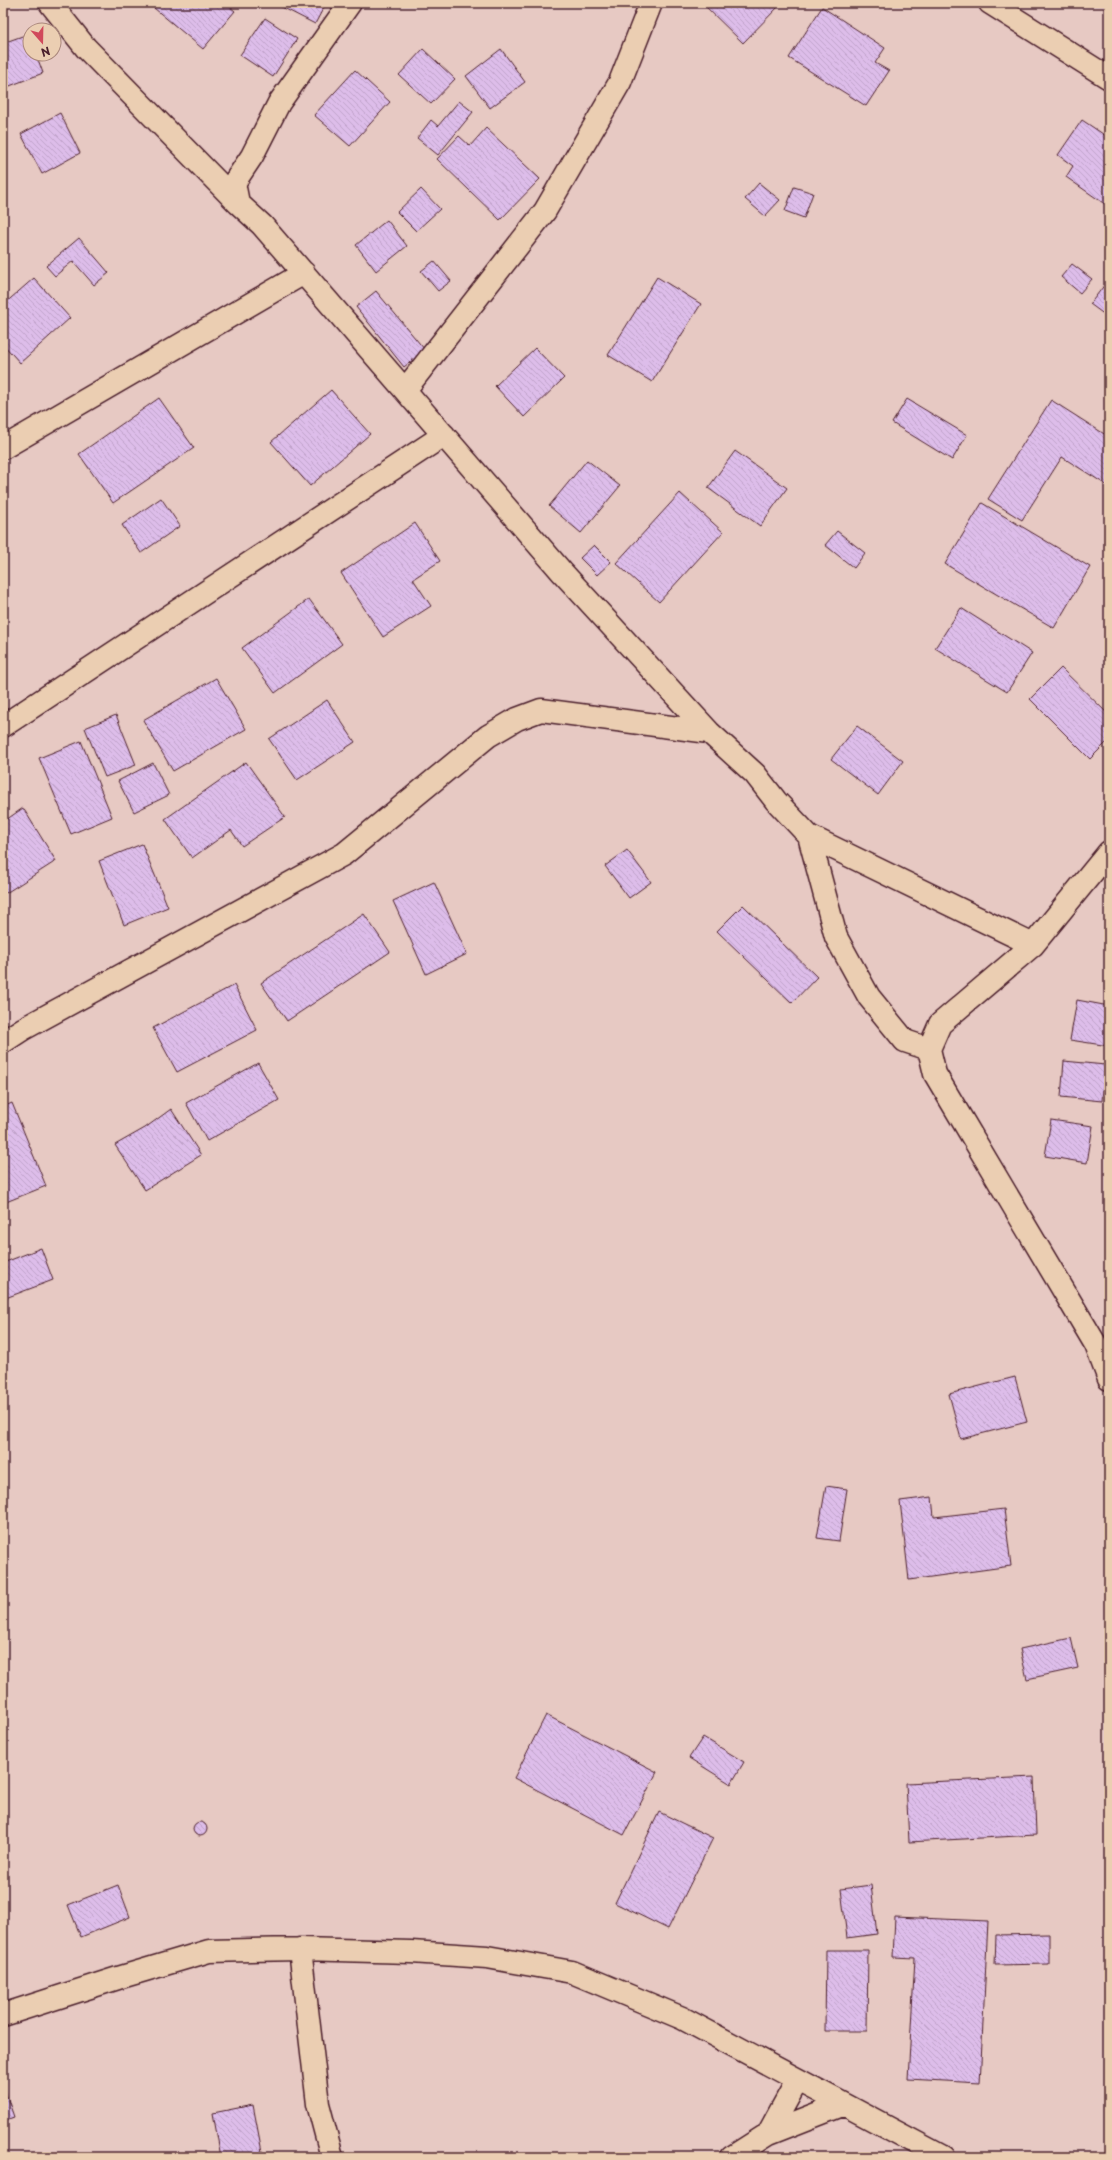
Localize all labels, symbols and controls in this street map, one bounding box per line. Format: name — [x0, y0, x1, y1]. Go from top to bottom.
north arrow — [22, 22, 62, 62]
text: N — [38, 42, 53, 61]

